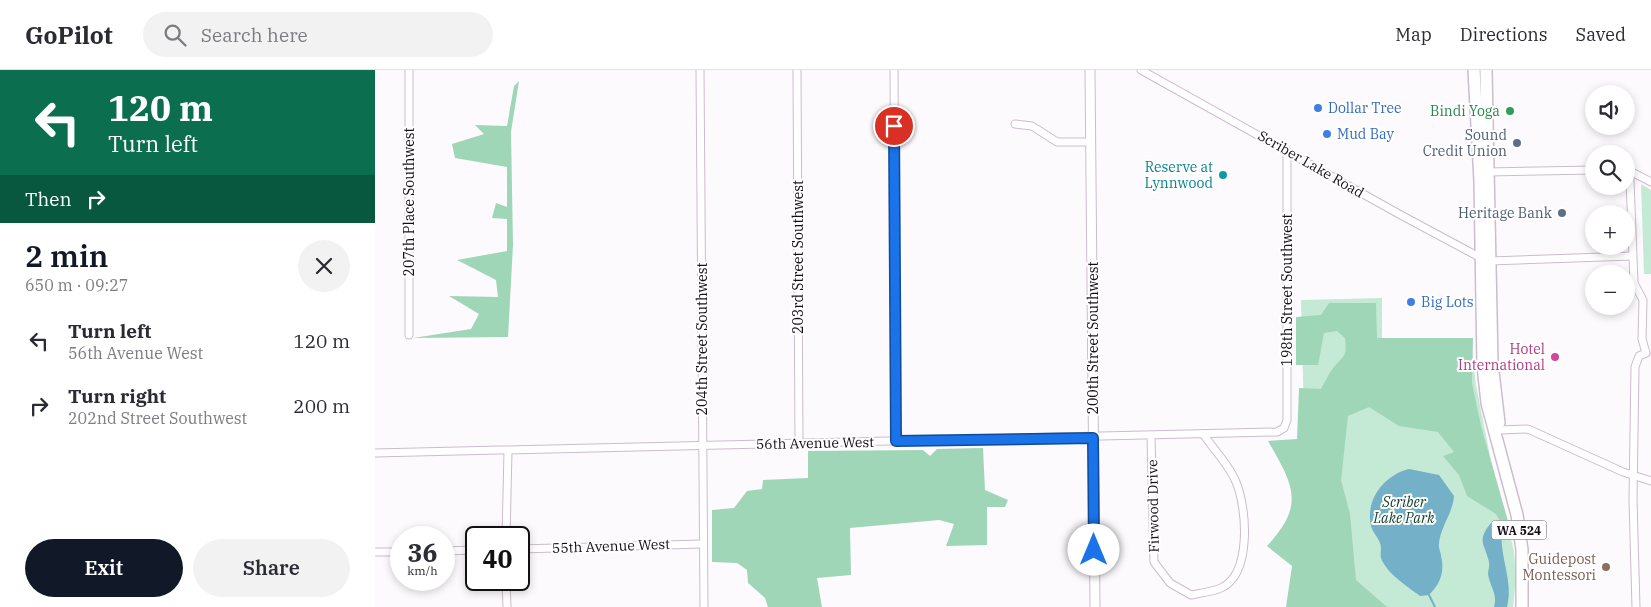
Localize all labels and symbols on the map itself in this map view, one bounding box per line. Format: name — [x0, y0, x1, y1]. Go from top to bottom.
place label: Dollar Tree — [1328, 99, 1401, 117]
marker: Dollar Tree — [1312, 102, 1324, 114]
place label: Bindi Yoga — [1430, 102, 1500, 120]
pin — [873, 105, 915, 147]
marker: Bindi Yoga — [1504, 105, 1516, 117]
place label: Mud Bay — [1337, 125, 1395, 143]
street label: Scriber Lake Road — [1255, 126, 1368, 202]
place label: Sound Credit Union — [1423, 126, 1507, 160]
street label: 207th Place Southwest — [400, 128, 418, 276]
marker: Mud Bay — [1321, 128, 1333, 140]
marker: Sound Credit Union — [1511, 137, 1523, 149]
place label: Reserve at Lynnwood — [1145, 158, 1213, 192]
marker: Reserve at Lynnwood — [1217, 169, 1229, 181]
street label: 203rd Street Southwest — [789, 180, 807, 334]
place label: Heritage Bank — [1458, 204, 1553, 222]
marker: Heritage Bank — [1556, 207, 1568, 219]
street label: 198th Street Southwest — [1278, 213, 1296, 367]
street label: 200th Street Southwest — [1084, 261, 1102, 415]
street label: 204th Street Southwest — [693, 262, 711, 416]
place label: Big Lots — [1421, 293, 1474, 311]
marker: Big Lots — [1405, 296, 1417, 308]
place label: Hotel International — [1458, 340, 1545, 374]
marker: Hotel International — [1549, 351, 1561, 363]
street label: 56th Avenue West — [756, 433, 874, 453]
street label: Firwood Drive — [1143, 459, 1163, 553]
park label: Scriber Lake Park — [1373, 493, 1435, 527]
road number: WA 524 — [1491, 520, 1547, 540]
position arrow — [1067, 523, 1119, 575]
speed limit sign: 40 — [465, 526, 530, 591]
street label: 55th Avenue West — [552, 535, 670, 557]
place label: Guidepost Montessori — [1522, 550, 1596, 584]
marker: Guidepost Montessori — [1600, 561, 1612, 573]

